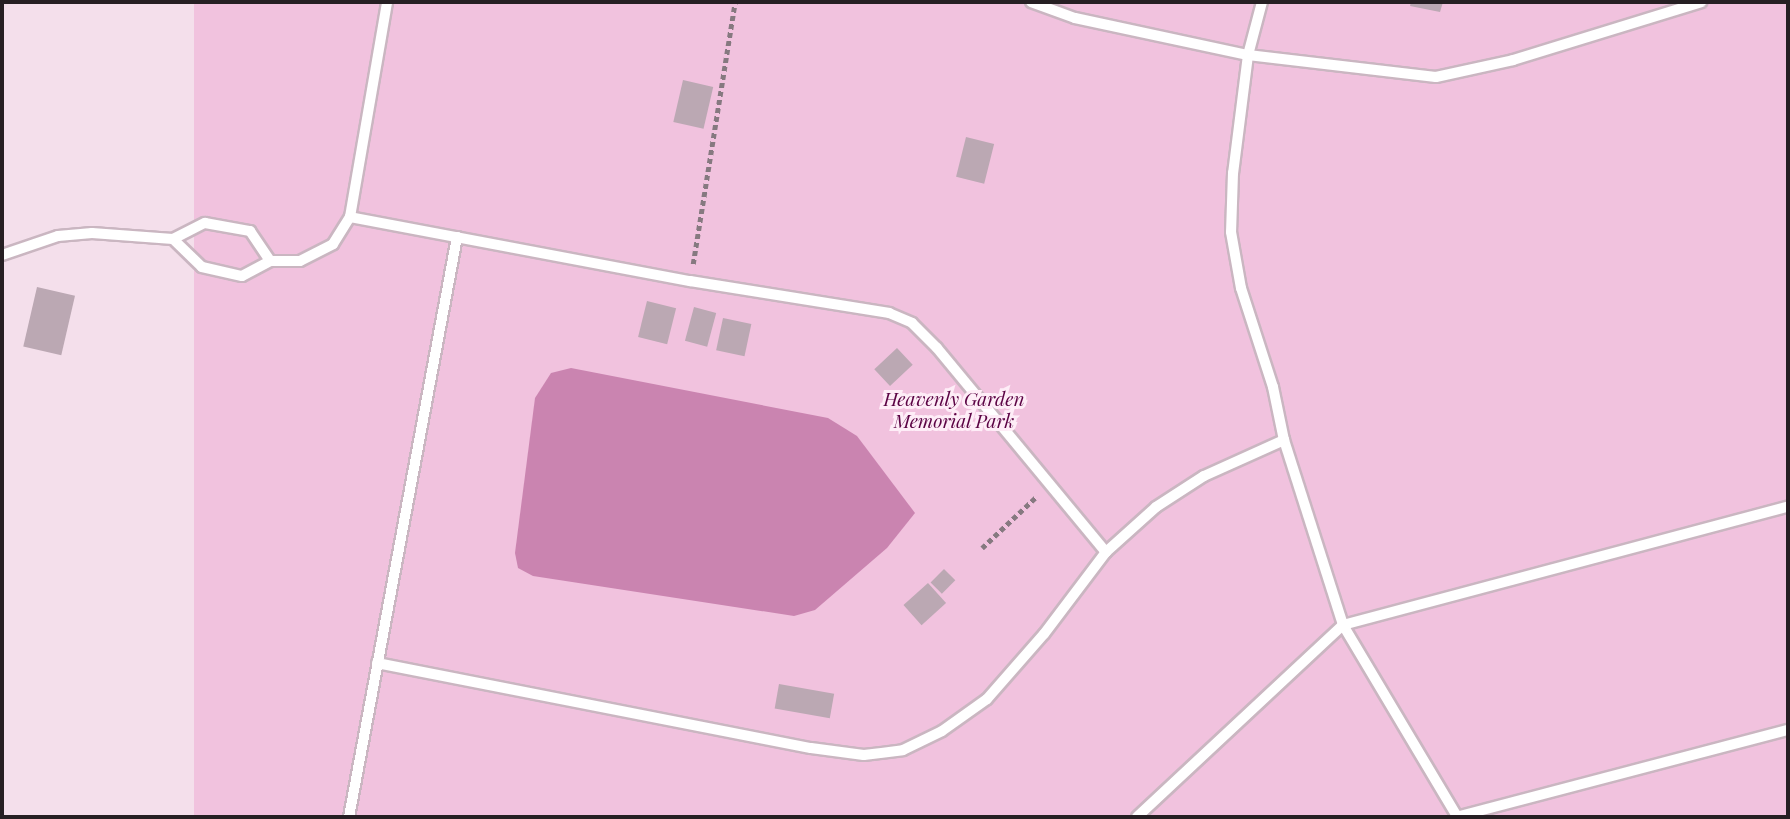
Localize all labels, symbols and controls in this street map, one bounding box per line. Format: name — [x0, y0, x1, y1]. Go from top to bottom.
park label: Heavenly Garden Memorial Park — [884, 388, 1024, 432]

